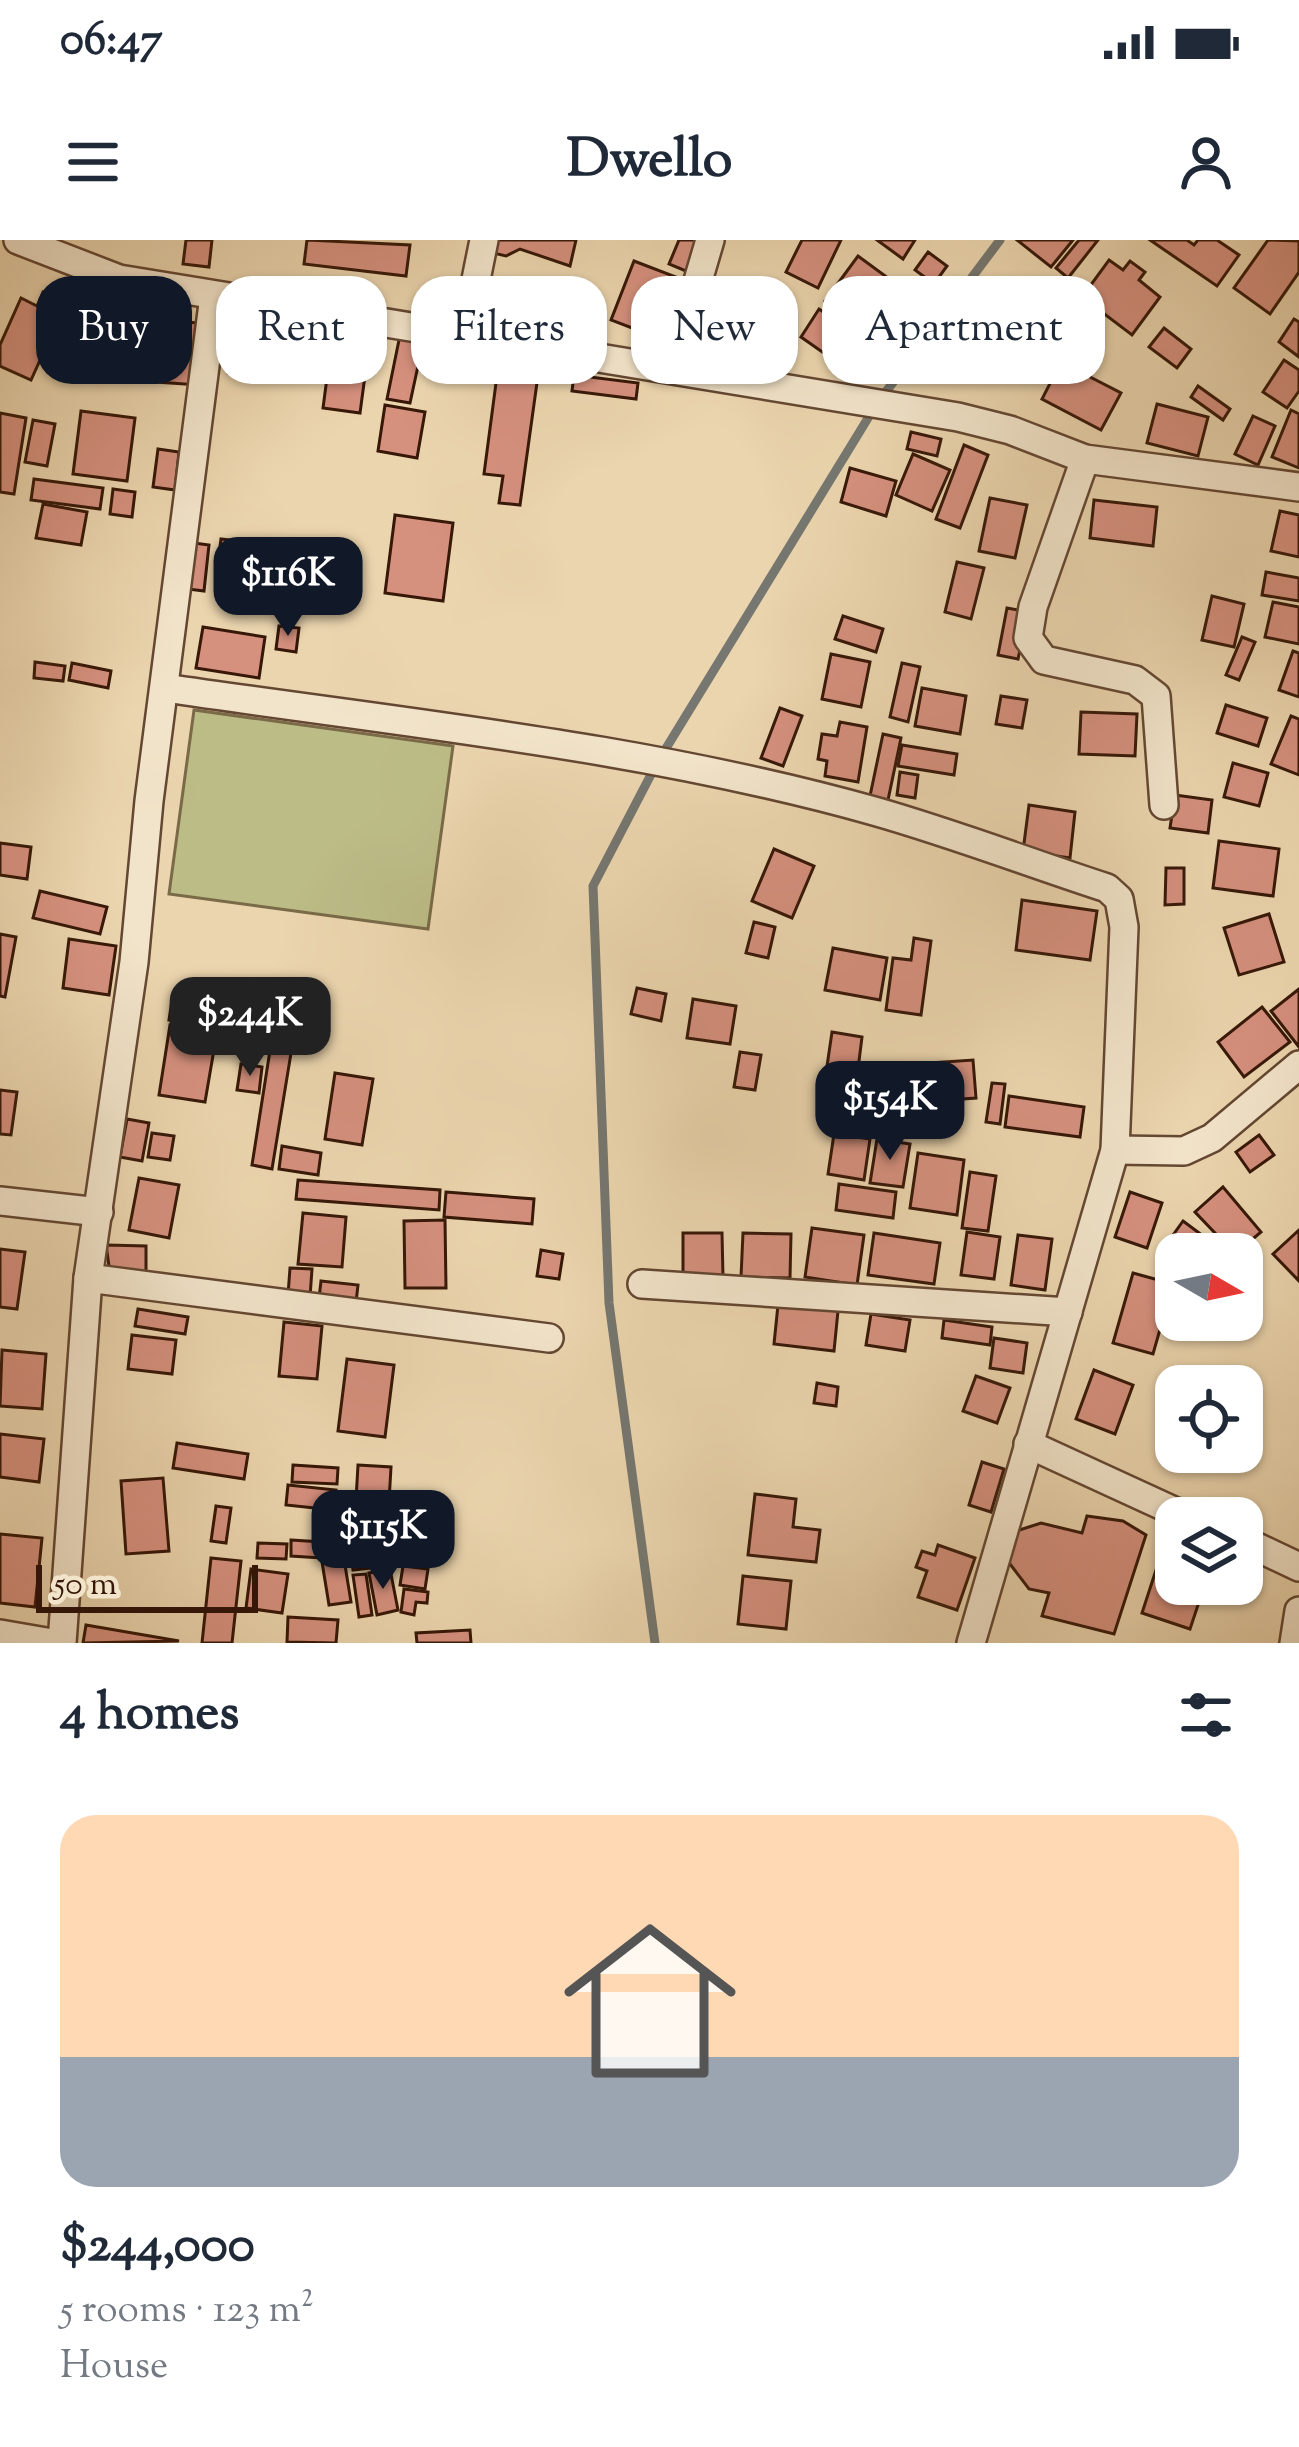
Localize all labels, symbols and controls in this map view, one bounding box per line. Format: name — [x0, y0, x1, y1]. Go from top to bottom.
text: 06:47 — [60, 10, 163, 75]
text: Dwello — [567, 123, 732, 201]
icon: menu — [60, 129, 126, 195]
icon: person — [1173, 129, 1239, 195]
chip: Buy — [36, 276, 192, 384]
chip: Rent — [216, 276, 387, 384]
chip: Filters — [411, 276, 607, 384]
chip: New — [631, 276, 798, 384]
chip: Apartment — [822, 276, 1105, 384]
pin: $116K — [204, 537, 372, 639]
text: $116K — [241, 548, 335, 604]
pin: $244K — [166, 977, 334, 1079]
text: $244K — [197, 988, 303, 1044]
pin: $154K — [806, 1061, 974, 1163]
text: $154K — [842, 1072, 938, 1128]
north arrow — [1155, 1233, 1263, 1341]
map controls — [1155, 1233, 1263, 1605]
button: locate — [1155, 1365, 1263, 1473]
pin: $115K — [299, 1490, 467, 1592]
button: layers — [1155, 1497, 1263, 1605]
text: $115K — [339, 1501, 427, 1557]
scale bar — [36, 1559, 258, 1612]
text: 50 m — [54, 1562, 117, 1610]
text: 4 homes — [60, 1679, 239, 1752]
icon: filters — [1173, 1682, 1239, 1748]
icon: home — [542, 1893, 758, 2109]
text: $244,000 — [60, 2211, 255, 2284]
text: 5 rooms · 123 m² — [60, 2284, 314, 2340]
text: House — [60, 2340, 168, 2396]

